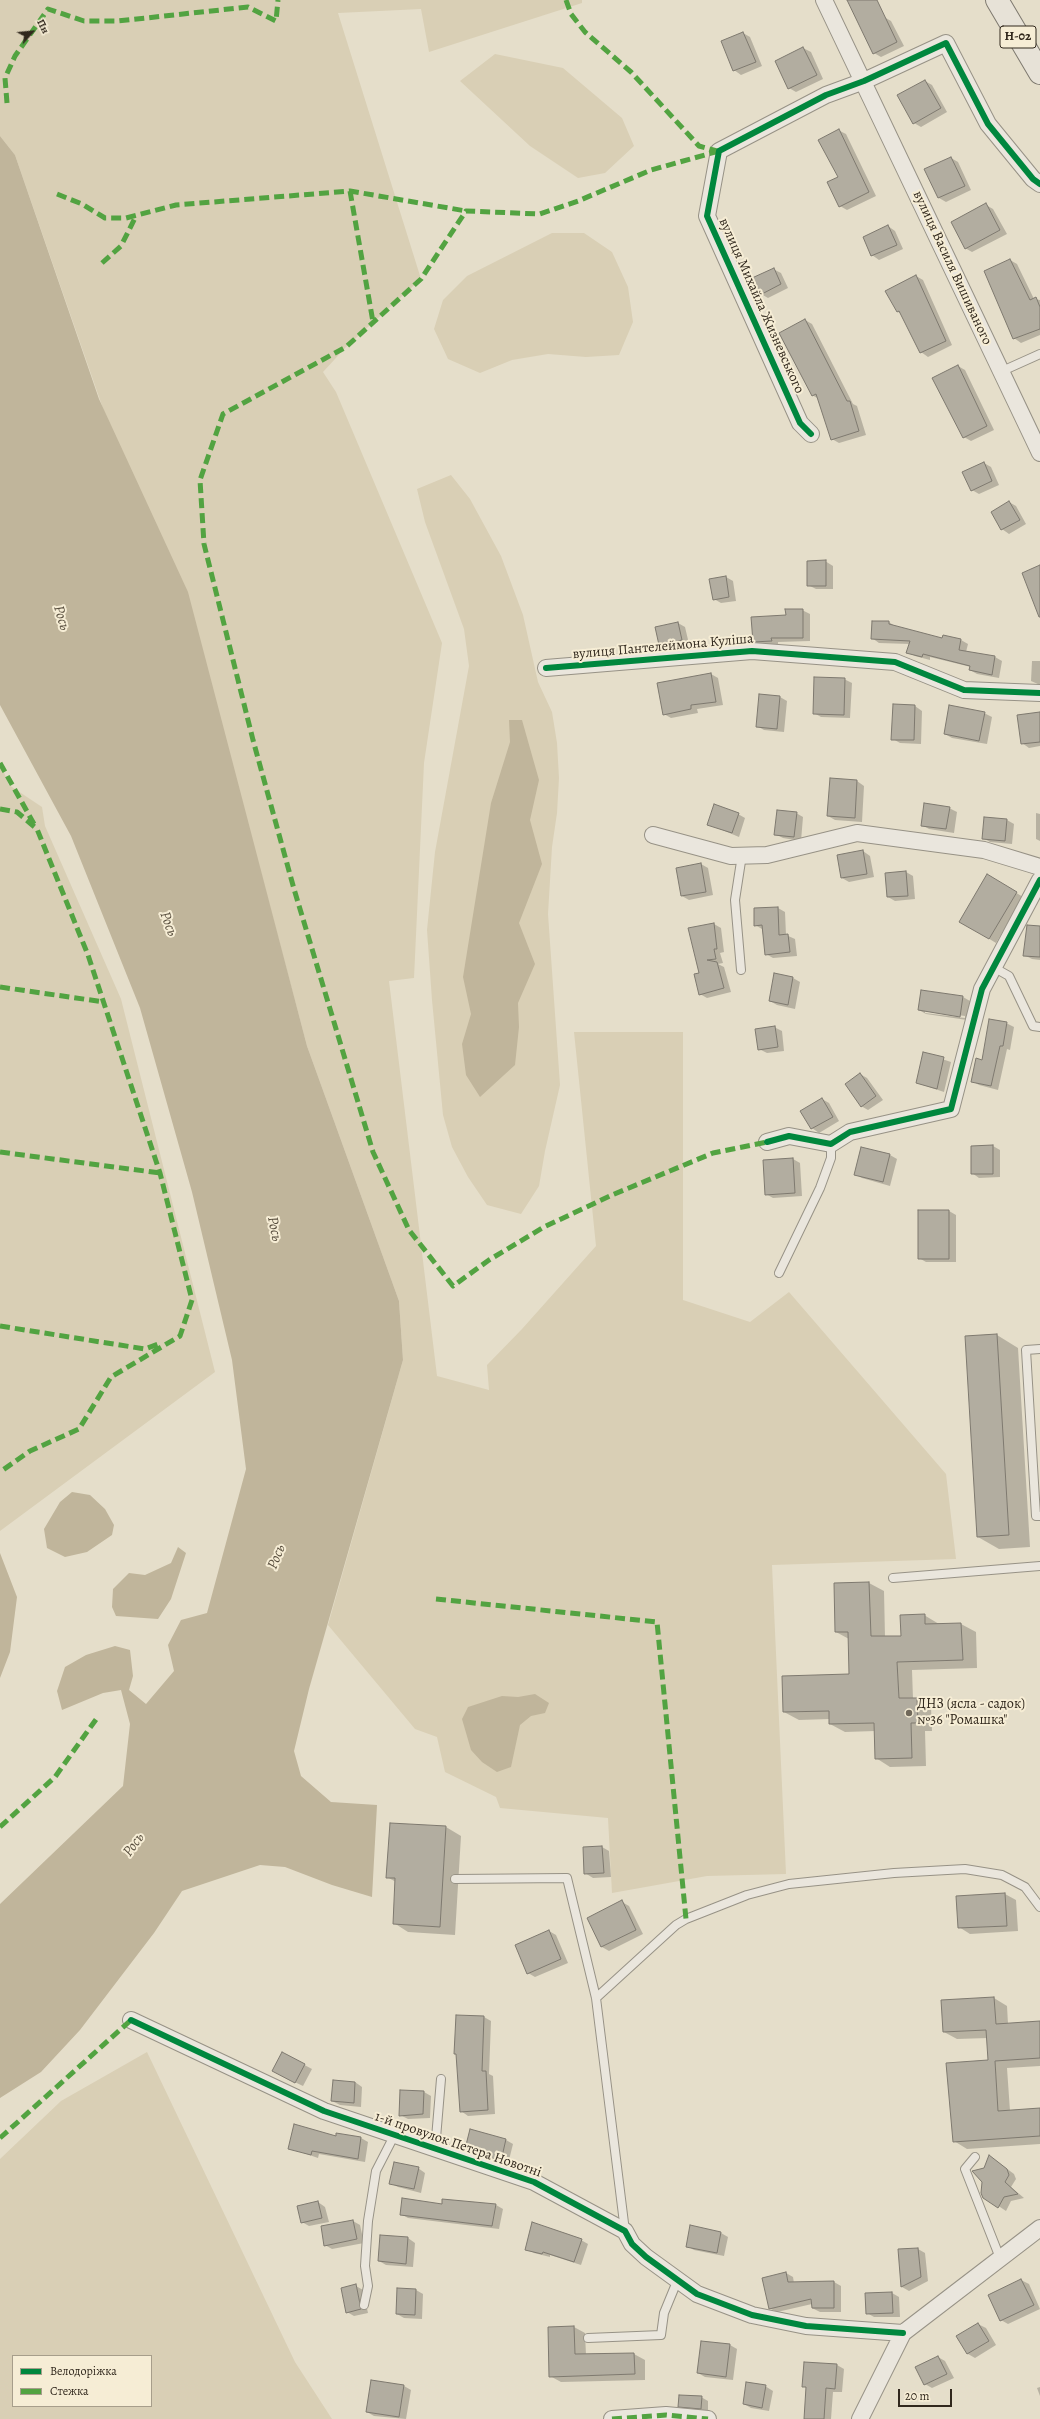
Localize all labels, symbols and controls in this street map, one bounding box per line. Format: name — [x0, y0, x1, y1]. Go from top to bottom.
north arrow — [12, 12, 52, 52]
text: Пн — [33, 17, 53, 36]
road number: Н-02 — [1000, 26, 1036, 48]
street label: вулиця Василя Вишиваного — [909, 188, 995, 348]
street label: вулиця Михайла Жизневського — [715, 216, 807, 396]
water label: Рось — [49, 604, 73, 632]
street label: вулиця Пантелеймона Куліша — [572, 631, 754, 663]
water label: Рось — [155, 909, 181, 939]
water label: Рось — [263, 1215, 285, 1243]
water label: Рось — [264, 1542, 290, 1572]
place label: ДНЗ (ясла - садок) №36 "Ромашка" — [917, 1697, 1025, 1730]
marker: ДНЗ (ясла - садок) №36 "Ромашка" — [904, 1708, 914, 1718]
water label: Рось — [119, 1830, 149, 1860]
street label: 1-й провулок Петера Новотні — [372, 2109, 544, 2181]
legend — [12, 2355, 152, 2407]
text: Велодоріжка — [50, 2363, 117, 2379]
scale bar — [900, 2381, 954, 2407]
text: Стежка — [50, 2383, 89, 2399]
text: 20 m — [905, 2388, 929, 2404]

